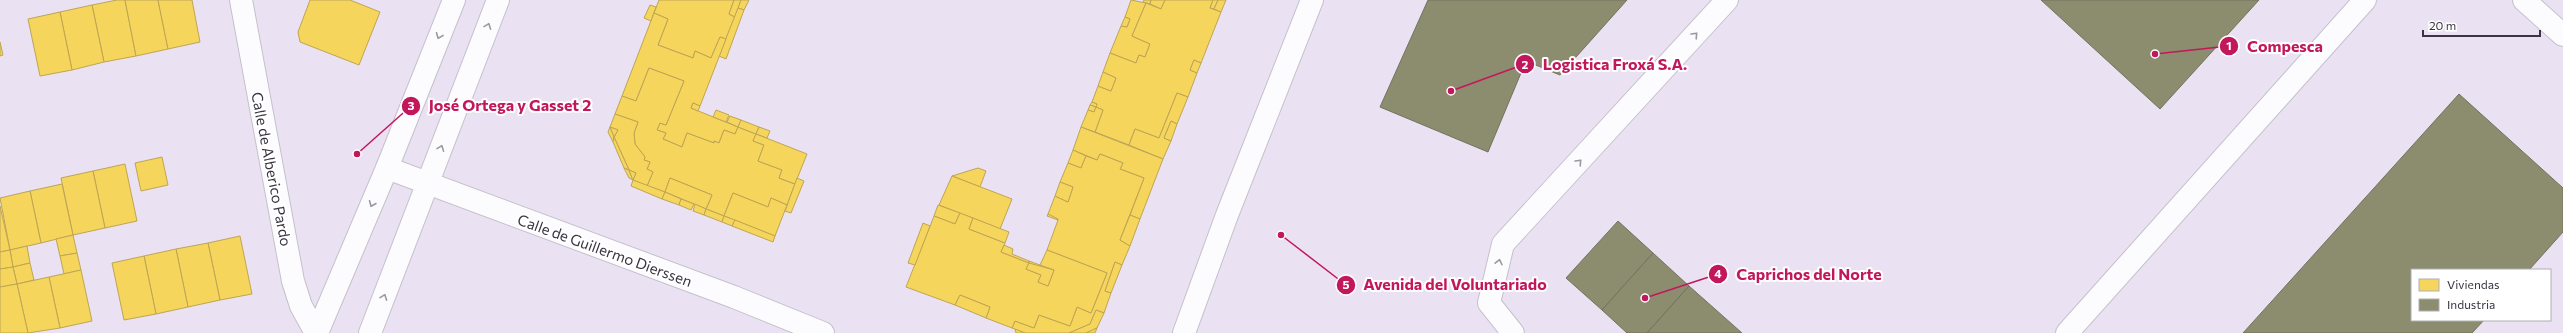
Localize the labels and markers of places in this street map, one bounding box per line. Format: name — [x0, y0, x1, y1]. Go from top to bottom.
callout: Compesca — [2219, 32, 2331, 60]
callout: Logistica Froxá S.A. — [1515, 50, 1696, 78]
callout: José Ortega y Gasset 2 — [401, 92, 600, 120]
callout: Caprichos del Norte — [1708, 260, 1890, 288]
callout: Avenida del Voluntariado — [1336, 271, 1555, 299]

